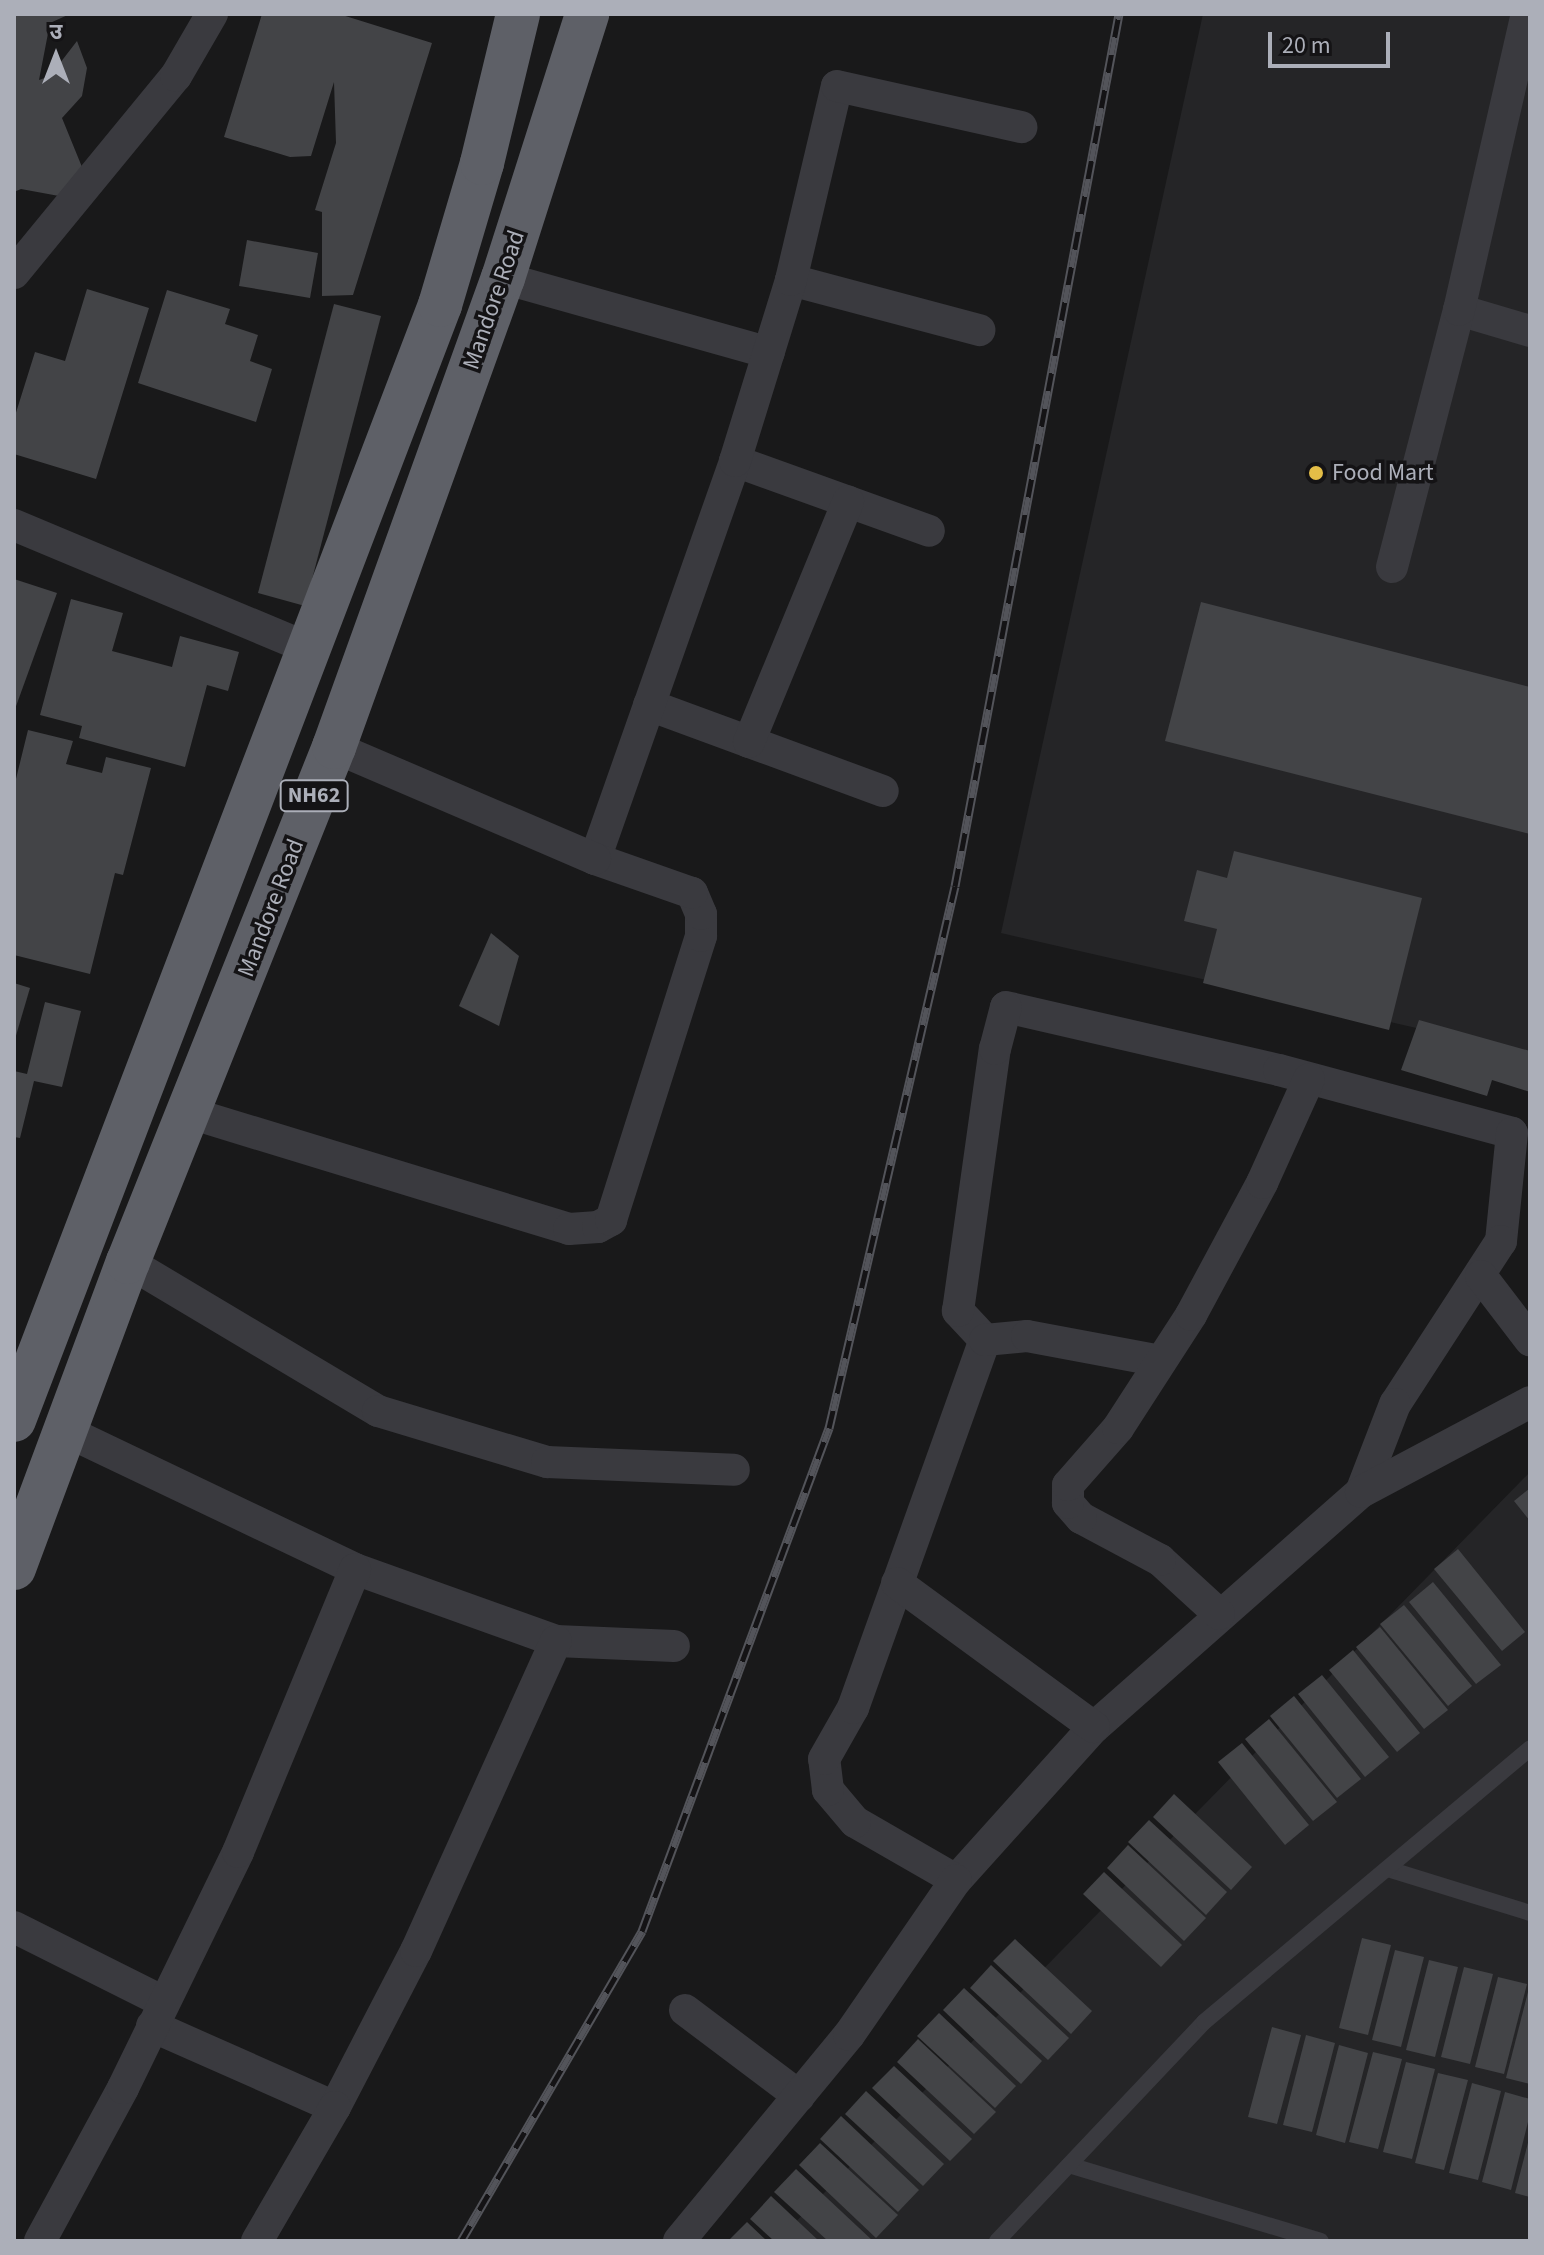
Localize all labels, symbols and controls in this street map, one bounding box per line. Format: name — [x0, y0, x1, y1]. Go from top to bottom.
north arrow — [16, 16, 96, 96]
text: उ — [50, 16, 62, 48]
scale bar — [1272, 16, 1394, 66]
text: 20 m — [1282, 28, 1331, 63]
street label: Mandore Road — [457, 227, 531, 373]
place label: Food Mart — [1332, 459, 1434, 487]
marker: Food Mart — [1307, 464, 1325, 482]
road number: NH62 — [278, 778, 350, 814]
street label: Mandore Road — [232, 835, 310, 981]

